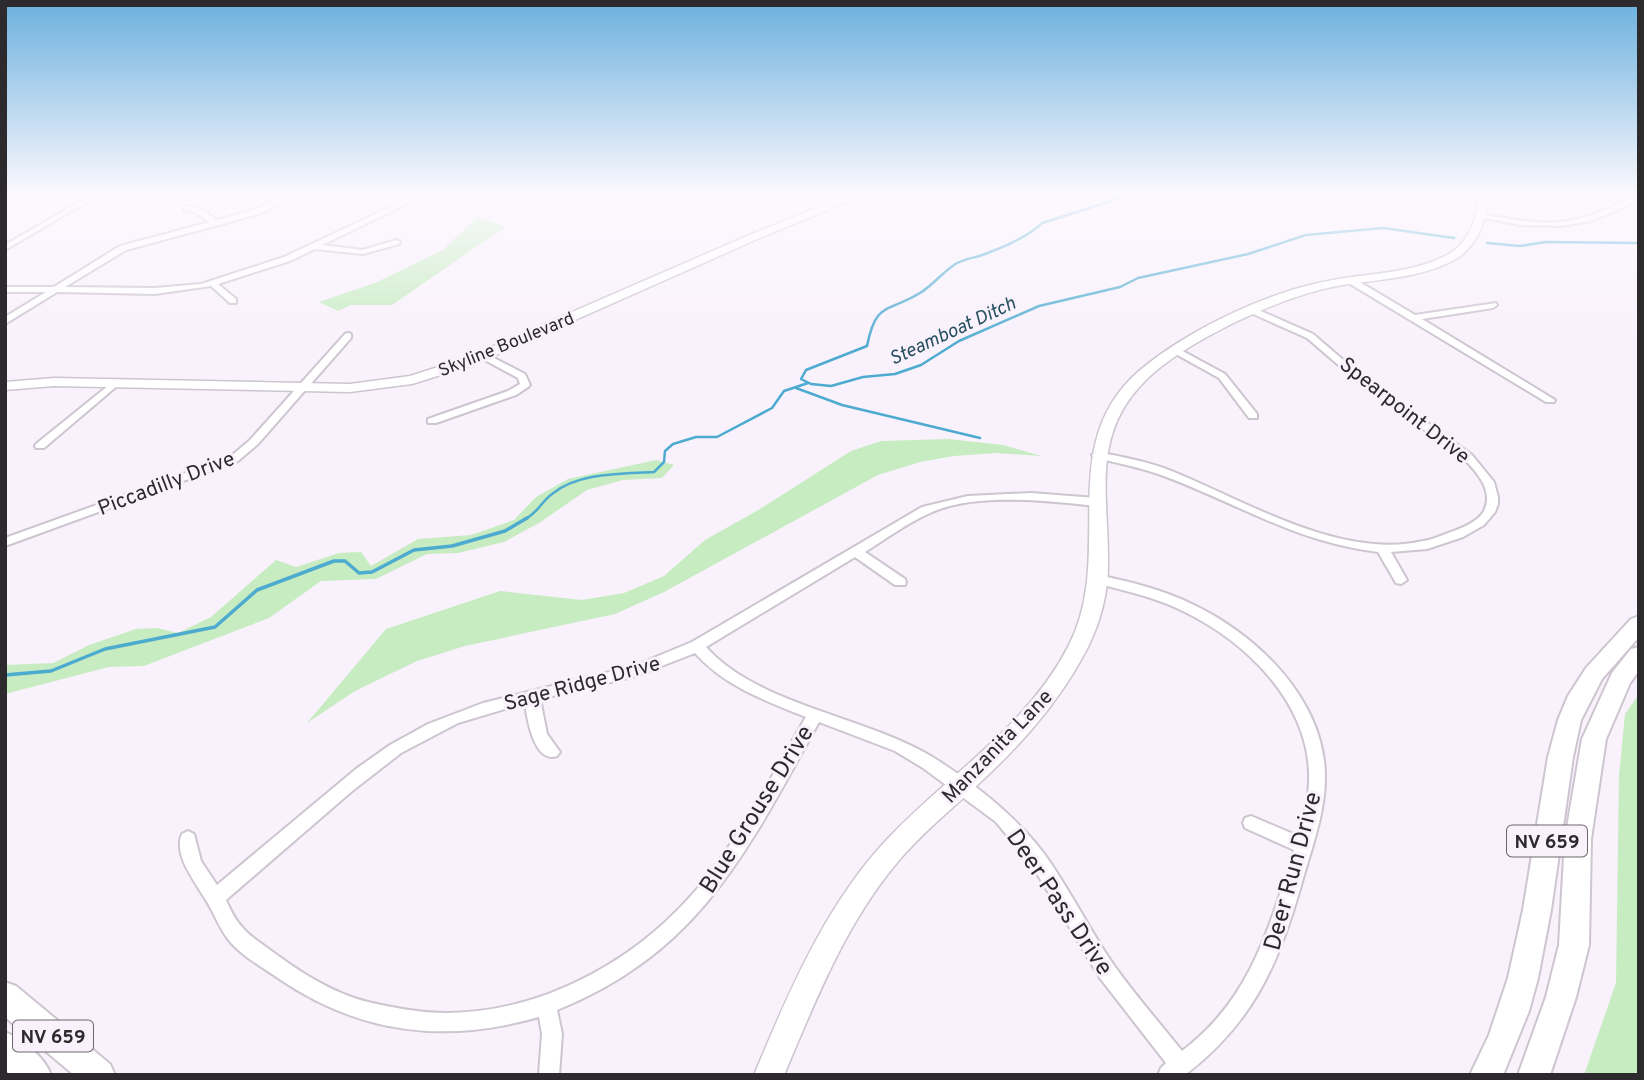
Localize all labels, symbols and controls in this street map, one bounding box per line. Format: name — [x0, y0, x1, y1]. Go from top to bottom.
water label: Steamboat Ditch — [886, 292, 1020, 372]
street label: Skyline Boulevard — [435, 308, 578, 383]
street label: Spearpoint Drive — [1333, 352, 1475, 471]
street label: Piccadilly Drive — [94, 446, 239, 523]
street label: Sage Ridge Drive — [501, 651, 663, 718]
street label: Manzanita Lane — [937, 684, 1059, 810]
street label: Blue Grouse Drive — [694, 720, 821, 900]
street label: Deer Run Drive — [1258, 789, 1330, 954]
street label: Deer Pass Drive — [998, 824, 1118, 982]
road number: NV 659 — [1507, 826, 1587, 856]
road number: NV 659 — [13, 1020, 93, 1052]

